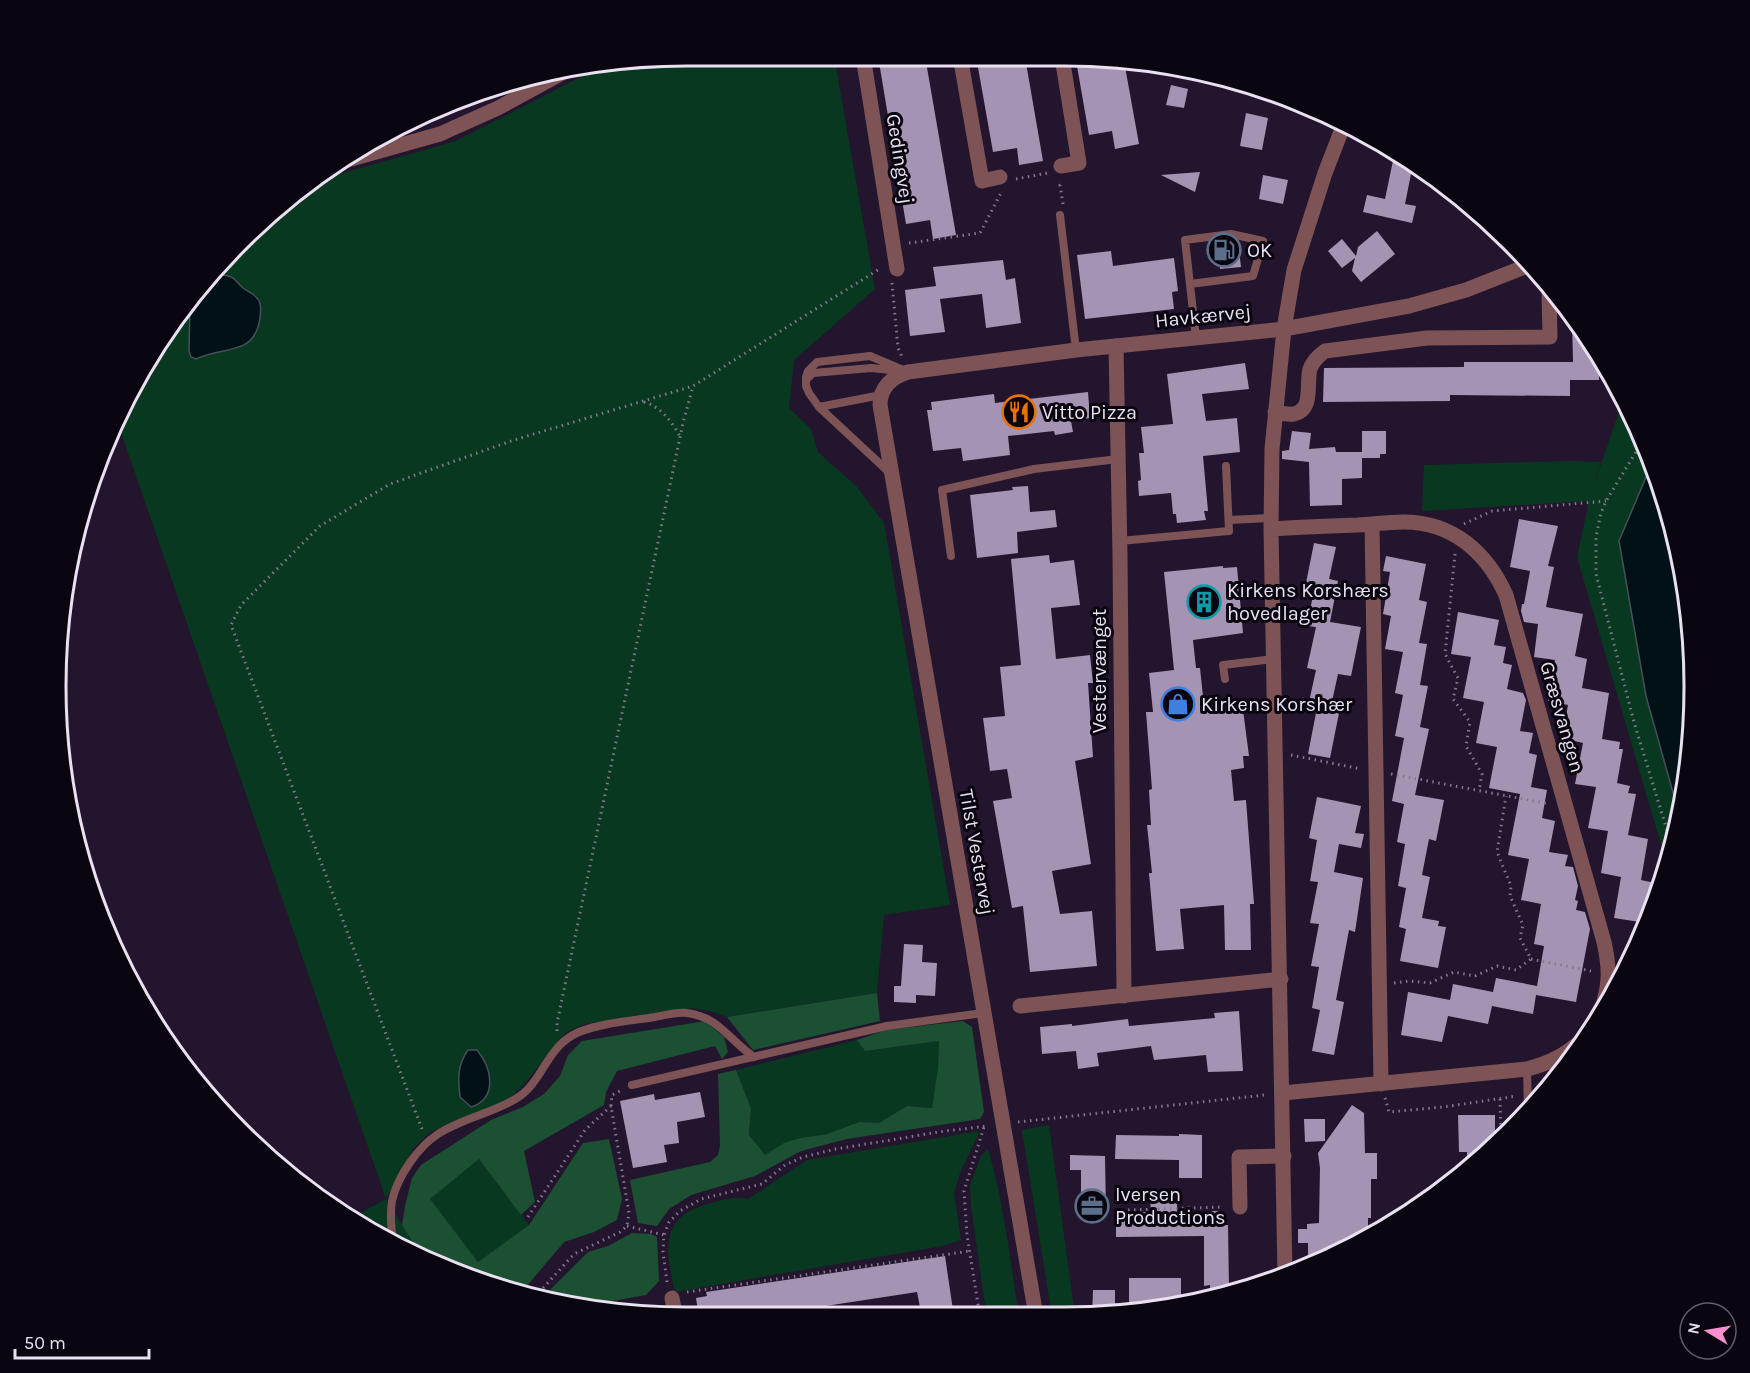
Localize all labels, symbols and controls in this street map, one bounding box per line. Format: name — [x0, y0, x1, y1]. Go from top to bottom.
street label: Gedingvej — [882, 112, 918, 206]
fuel station icon: OK — [1206, 232, 1242, 268]
place label: OK — [1247, 239, 1272, 262]
street label: Havkærvej — [1154, 300, 1252, 332]
restaurant icon: Vitto Pizza — [1001, 394, 1037, 430]
place label: Vitto Pizza — [1042, 401, 1137, 424]
place label: Kirkens Korshærs hovedlager — [1227, 579, 1389, 625]
building icon: Kirkens Korshærs hovedlager — [1186, 584, 1222, 620]
street label: Vestervænget — [1088, 608, 1111, 733]
street label: Græsvangen — [1535, 659, 1589, 775]
shop icon: Kirkens Korshær — [1160, 686, 1196, 722]
place label: Kirkens Korshær — [1201, 693, 1353, 716]
street label: Tilst Vestervej — [955, 787, 999, 917]
place label: Iversen Productions — [1115, 1183, 1226, 1229]
office icon: Iversen Productions — [1074, 1188, 1110, 1224]
north arrow — [1678, 1301, 1738, 1361]
text: N — [1683, 1321, 1704, 1336]
scale bar — [15, 1322, 148, 1360]
text: 50 m — [24, 1332, 66, 1354]

